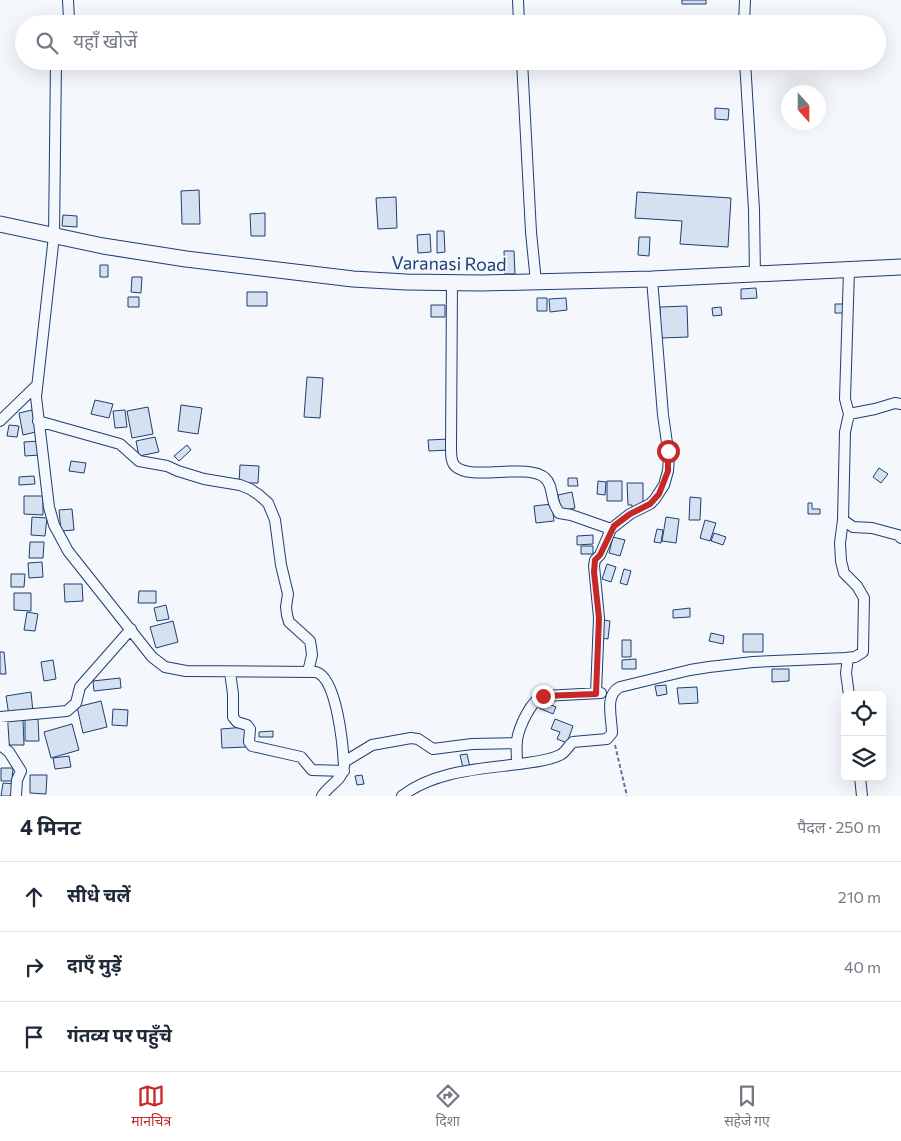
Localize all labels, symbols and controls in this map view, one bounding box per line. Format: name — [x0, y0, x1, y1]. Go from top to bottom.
search box — [15, 15, 886, 70]
icon: search — [33, 29, 61, 57]
text: यहाँ खोजें — [73, 29, 137, 52]
north arrow — [781, 85, 826, 130]
street label: Varanasi Road — [391, 251, 507, 275]
route start — [657, 440, 680, 463]
route end — [532, 685, 555, 708]
map controls — [841, 691, 886, 781]
button: locate — [841, 691, 886, 736]
button: layers — [841, 736, 886, 781]
text: 4 मिनट — [20, 814, 81, 839]
text: पैदल · 250 m — [797, 817, 881, 836]
icon: ahead — [20, 883, 48, 911]
text: सीधे चलें — [67, 883, 131, 906]
text: 210 m — [838, 887, 881, 906]
icon: right — [20, 953, 48, 981]
text: दाएँ मुड़ें — [67, 953, 122, 976]
text: 40 m — [844, 957, 881, 976]
icon: arrive — [20, 1023, 48, 1051]
text: गंतव्य पर पहुँचे — [67, 1023, 172, 1046]
tab: मानचित्र — [131, 1082, 171, 1132]
tab: दिशा — [434, 1082, 462, 1132]
tab: सहेजे गए — [724, 1082, 770, 1132]

